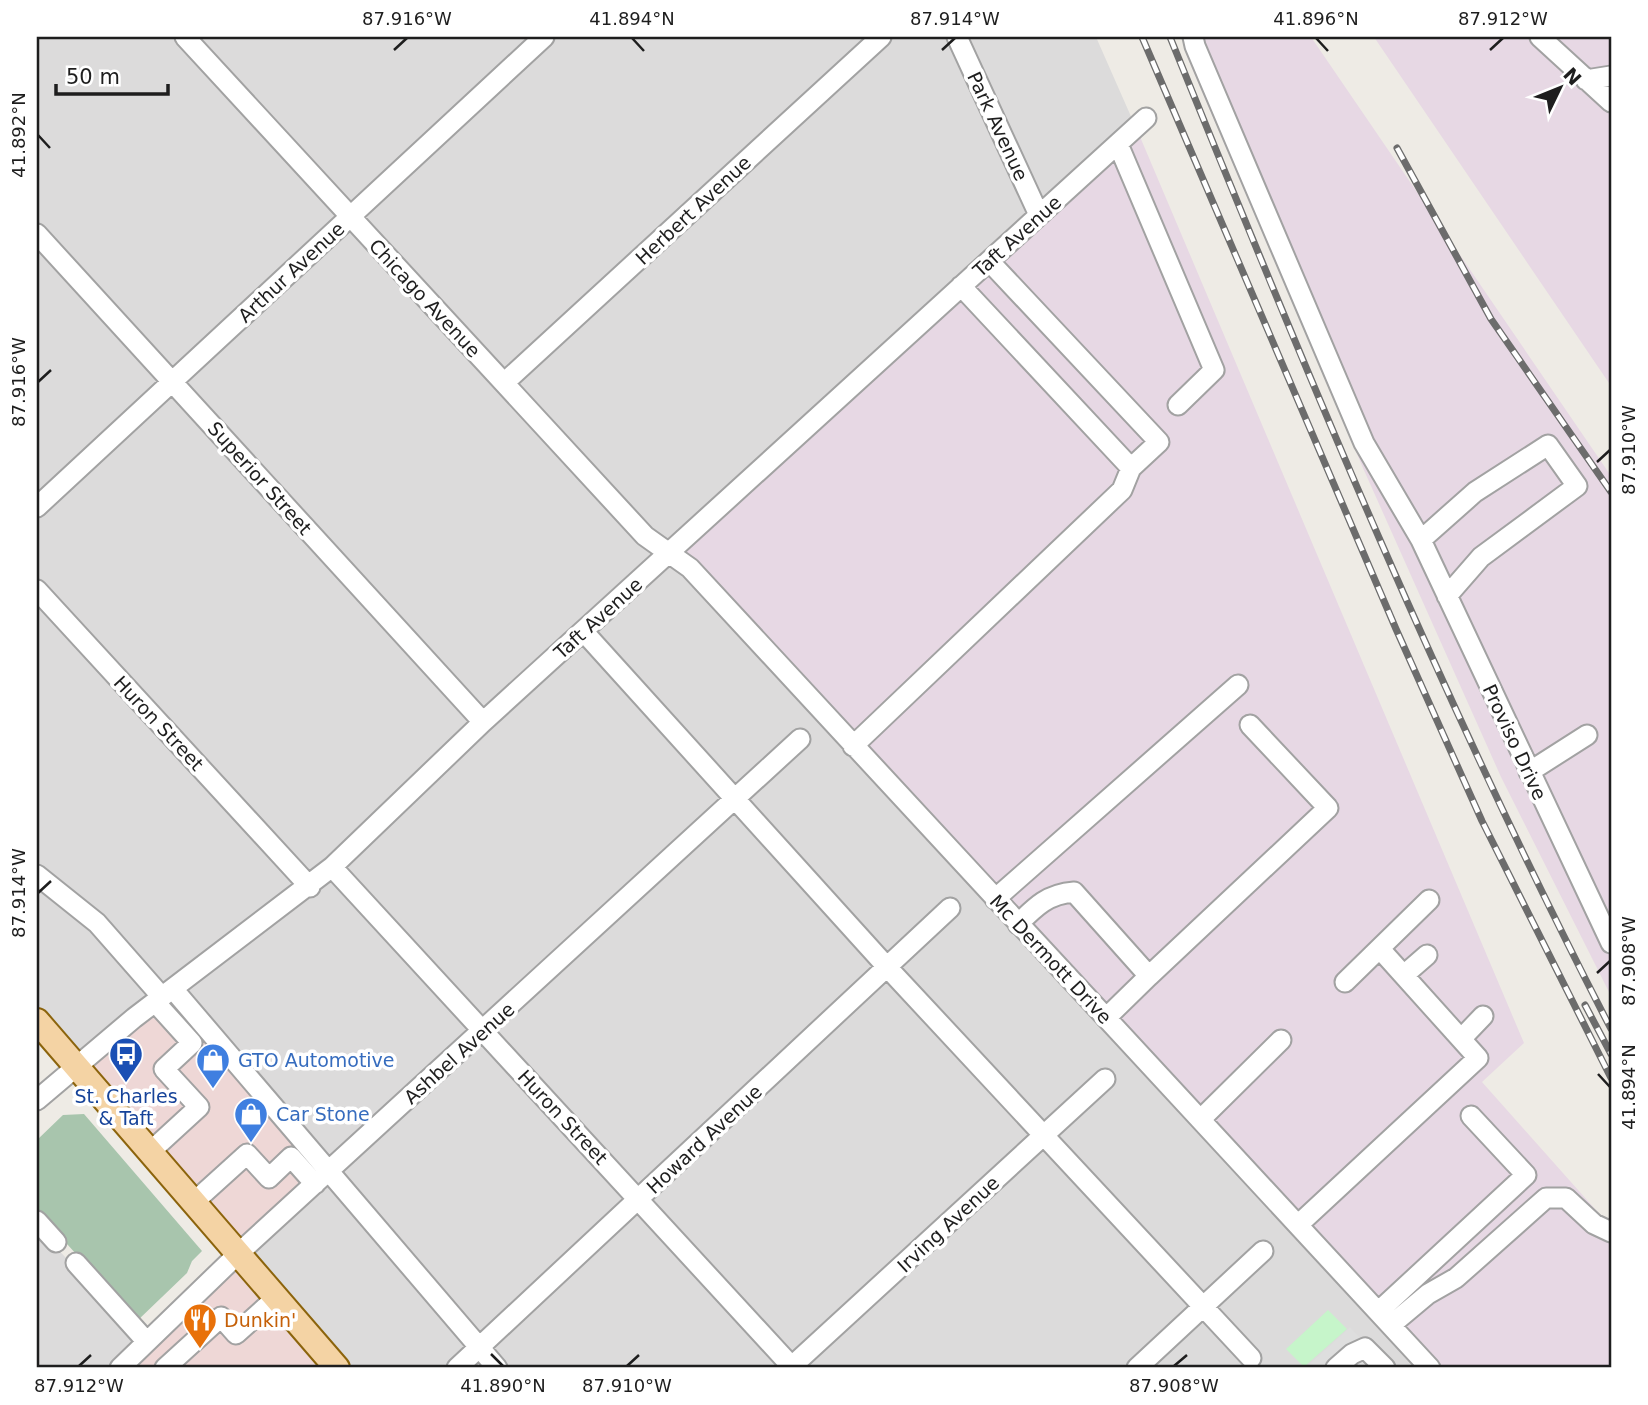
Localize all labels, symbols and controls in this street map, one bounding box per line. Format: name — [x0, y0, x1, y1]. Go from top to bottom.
text: 87.916°W — [362, 8, 452, 29]
text: 41.894°N — [589, 8, 675, 29]
text: 87.914°W — [910, 8, 1000, 29]
text: 41.896°N — [1273, 8, 1359, 29]
text: 87.912°W — [1458, 8, 1548, 29]
scale bar — [56, 52, 168, 96]
north arrow — [1526, 52, 1596, 122]
text: N — [1559, 63, 1586, 90]
text: 50 m — [66, 65, 120, 89]
street label: Park Avenue — [963, 68, 1033, 184]
text: 41.892°N — [8, 92, 29, 178]
street label: Herbert Avenue — [631, 151, 755, 269]
street label: Taft Avenue — [968, 191, 1065, 282]
street label: Arthur Avenue — [233, 217, 349, 327]
street label: Chicago Avenue — [365, 235, 485, 361]
text: 87.916°W — [8, 337, 29, 427]
text: 87.910°W — [1618, 405, 1639, 495]
street label: Superior Street — [204, 417, 316, 539]
street label: Taft Avenue — [549, 573, 646, 664]
street label: Huron Street — [110, 671, 208, 775]
street label: Proviso Drive — [1479, 681, 1551, 803]
text: 87.914°W — [8, 848, 29, 938]
street label: Mc Dermott Drive — [986, 890, 1116, 1028]
text: 87.908°W — [1618, 916, 1639, 1006]
street label: Ashbel Avenue — [399, 998, 519, 1108]
bus stop icon: St. Charles & Taft — [107, 1035, 145, 1084]
shop icon: GTO Automotive — [194, 1041, 232, 1090]
text: 41.894°N — [1618, 1044, 1639, 1130]
place label: GTO Automotive — [238, 1049, 395, 1071]
street label: Huron Street — [514, 1065, 612, 1169]
street label: Howard Avenue — [642, 1080, 766, 1198]
place label: St. Charles & Taft — [74, 1085, 178, 1129]
shop icon: Car Stone — [232, 1095, 270, 1144]
place label: Car Stone — [276, 1103, 370, 1125]
street label: Irving Avenue — [893, 1171, 1003, 1277]
restaurant icon: Dunkin' — [181, 1301, 219, 1350]
place label: Dunkin' — [224, 1309, 296, 1331]
text: 87.912°W — [34, 1375, 124, 1396]
text: 41.890°N — [460, 1375, 546, 1396]
text: 87.910°W — [582, 1375, 672, 1396]
text: 87.908°W — [1129, 1375, 1219, 1396]

